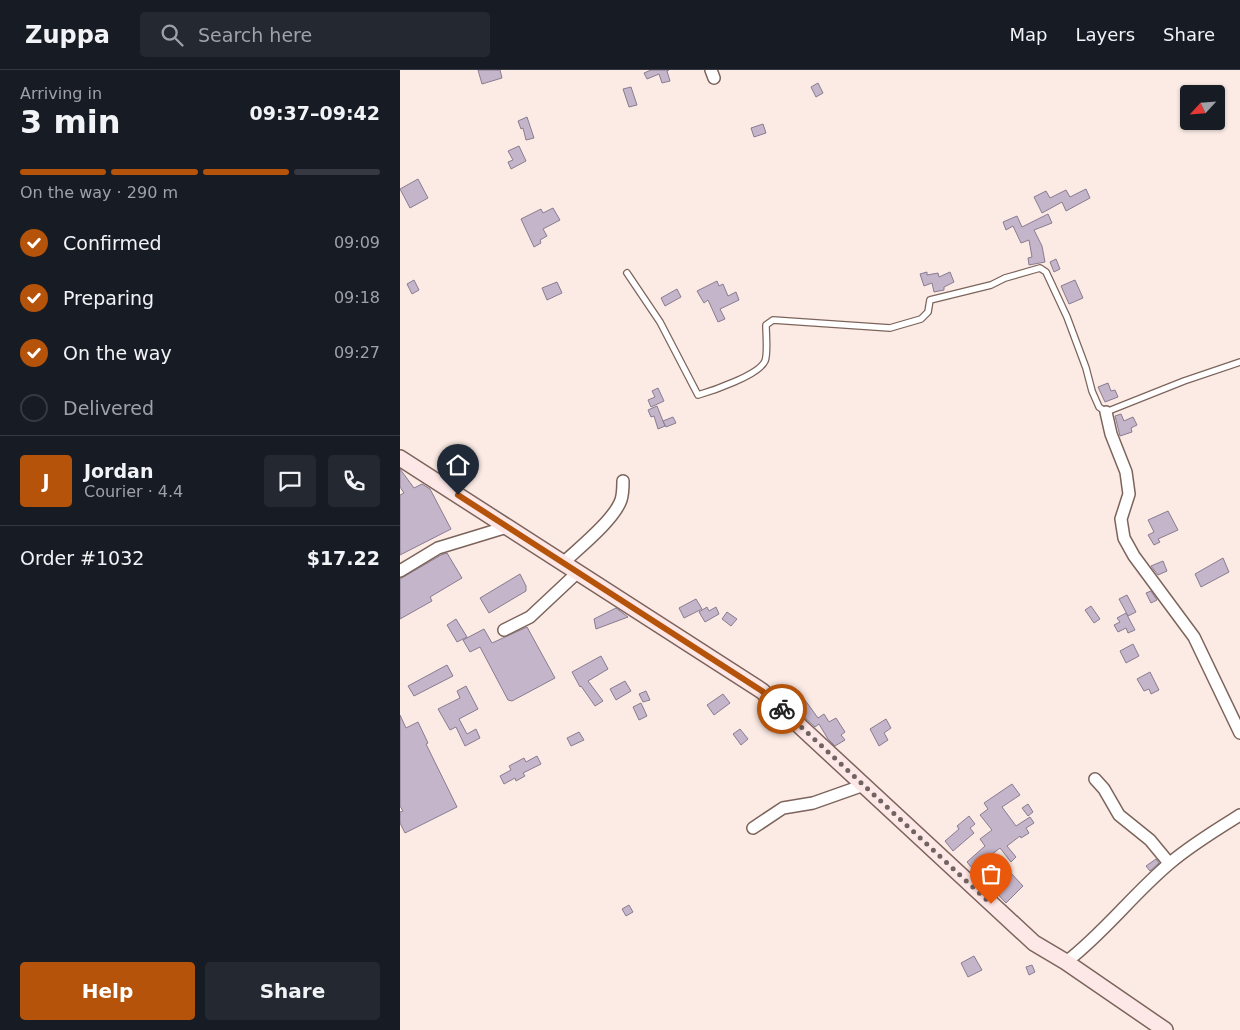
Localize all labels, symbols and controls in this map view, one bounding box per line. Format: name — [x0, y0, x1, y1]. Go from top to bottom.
search box — [140, 12, 490, 57]
text: Zuppa — [25, 21, 110, 49]
icon: search — [158, 21, 186, 49]
text: Search here — [198, 24, 312, 46]
text: Map — [1009, 24, 1047, 45]
text: Layers — [1075, 24, 1135, 45]
text: Share — [1163, 24, 1215, 45]
text: Arriving in — [20, 84, 102, 103]
north arrow — [1180, 85, 1225, 130]
map controls — [1180, 85, 1225, 130]
text: 09:37–09:42 — [250, 102, 380, 124]
text: 3 min — [20, 103, 121, 141]
text: On the way · 290 m — [20, 183, 178, 202]
icon: check — [20, 229, 48, 257]
text: Confirmed — [63, 232, 162, 254]
text: 09:09 — [334, 233, 380, 252]
icon: check — [20, 284, 48, 312]
text: Preparing — [63, 287, 154, 309]
text: 09:18 — [334, 288, 380, 307]
icon: check — [20, 339, 48, 367]
text: On the way — [63, 342, 172, 364]
text: 09:27 — [334, 343, 380, 362]
text: Delivered — [63, 397, 154, 419]
pin — [437, 444, 479, 495]
icon: home — [444, 451, 472, 479]
button: chat — [264, 455, 316, 507]
button: phone — [328, 455, 380, 507]
text: Jordan — [84, 460, 153, 482]
text: J — [42, 470, 50, 492]
text: Courier · 4.4 — [84, 482, 183, 501]
text: Order #1032 — [20, 547, 144, 569]
text: $17.22 — [307, 547, 380, 569]
courier — [757, 684, 807, 734]
icon: bike — [768, 695, 796, 723]
pin — [970, 853, 1012, 904]
icon: bag — [977, 860, 1005, 888]
button: Help — [20, 962, 195, 1020]
button: Share — [205, 962, 380, 1020]

